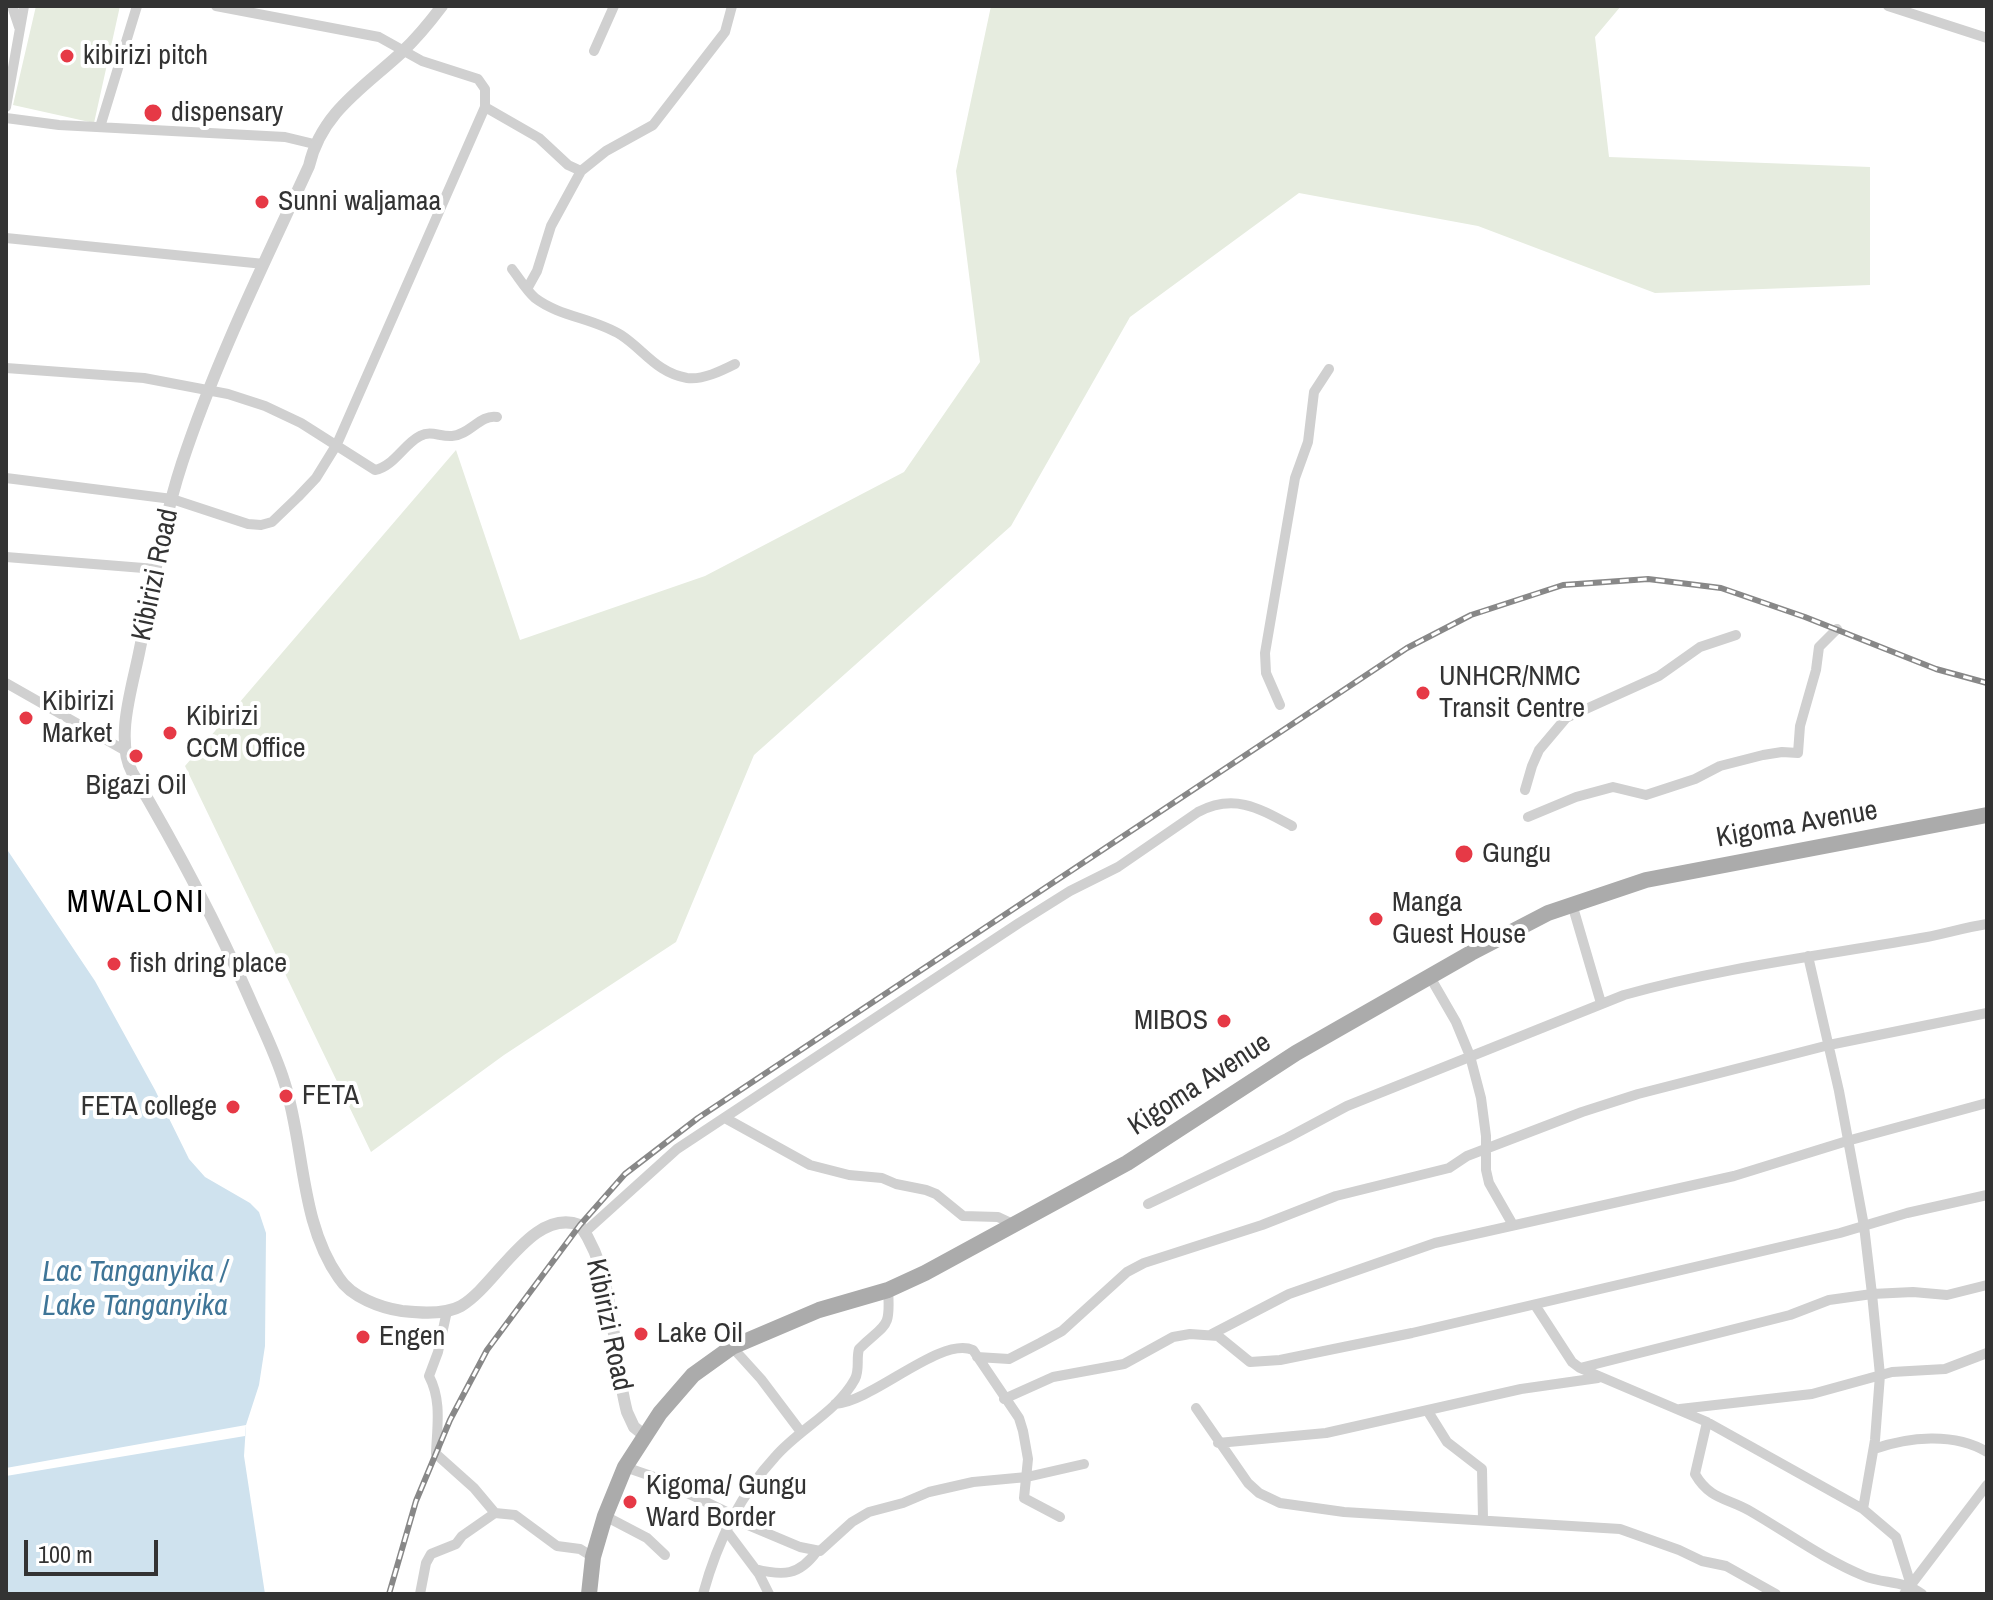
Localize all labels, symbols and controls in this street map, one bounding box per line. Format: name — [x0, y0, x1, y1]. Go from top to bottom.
place label: kibirizi pitch — [83, 39, 208, 73]
marker: kibirizi pitch — [58, 47, 76, 65]
place label: dispensary — [171, 96, 283, 130]
marker: dispensary — [142, 102, 164, 124]
place label: Sunni waljamaa — [278, 185, 441, 219]
marker: Sunni waljamaa — [253, 193, 271, 211]
street label: Kibirizi Road — [126, 506, 186, 644]
place label: UNHCR/NMC Transit Centre — [1439, 660, 1585, 726]
marker: UNHCR/NMC Transit Centre — [1414, 684, 1432, 702]
place label: Kibirizi Market — [42, 685, 115, 751]
place label: Kibirizi CCM Office — [186, 700, 306, 766]
marker: Kibirizi Market — [17, 709, 35, 727]
marker: Kibirizi CCM Office — [161, 724, 179, 742]
marker: Bigazi Oil — [127, 747, 145, 765]
place label: Bigazi Oil — [86, 769, 186, 803]
street label: Kigoma Avenue — [1714, 794, 1880, 856]
place label: Gungu — [1482, 837, 1551, 871]
marker: Gungu — [1453, 843, 1475, 865]
district label: MWALONI — [67, 884, 205, 922]
place label: Manga Guest House — [1392, 886, 1526, 952]
marker: Manga Guest House — [1367, 910, 1385, 928]
place label: fish dring place — [130, 947, 287, 981]
marker: fish dring place — [105, 955, 123, 973]
place label: MIBOS — [1134, 1004, 1208, 1038]
marker: MIBOS — [1215, 1012, 1233, 1030]
street label: Kigoma Avenue — [1123, 1027, 1277, 1143]
place label: FETA — [302, 1079, 359, 1113]
marker: FETA — [277, 1087, 295, 1105]
place label: FETA college — [81, 1090, 217, 1124]
marker: FETA college — [224, 1098, 242, 1116]
water label: Lac Tanganyika / Lake Tanganyika — [42, 1255, 228, 1326]
street label: Kibirizi Road — [578, 1256, 638, 1394]
place label: Lake Oil — [657, 1317, 743, 1351]
place label: Engen — [379, 1320, 445, 1354]
marker: Lake Oil — [632, 1325, 650, 1343]
marker: Engen — [354, 1328, 372, 1346]
place label: Kigoma/ Gungu Ward Border — [646, 1469, 807, 1535]
marker: Kigoma/ Gungu Ward Border — [621, 1493, 639, 1511]
scale bar — [28, 1524, 162, 1574]
text: 100 m — [38, 1538, 93, 1570]

